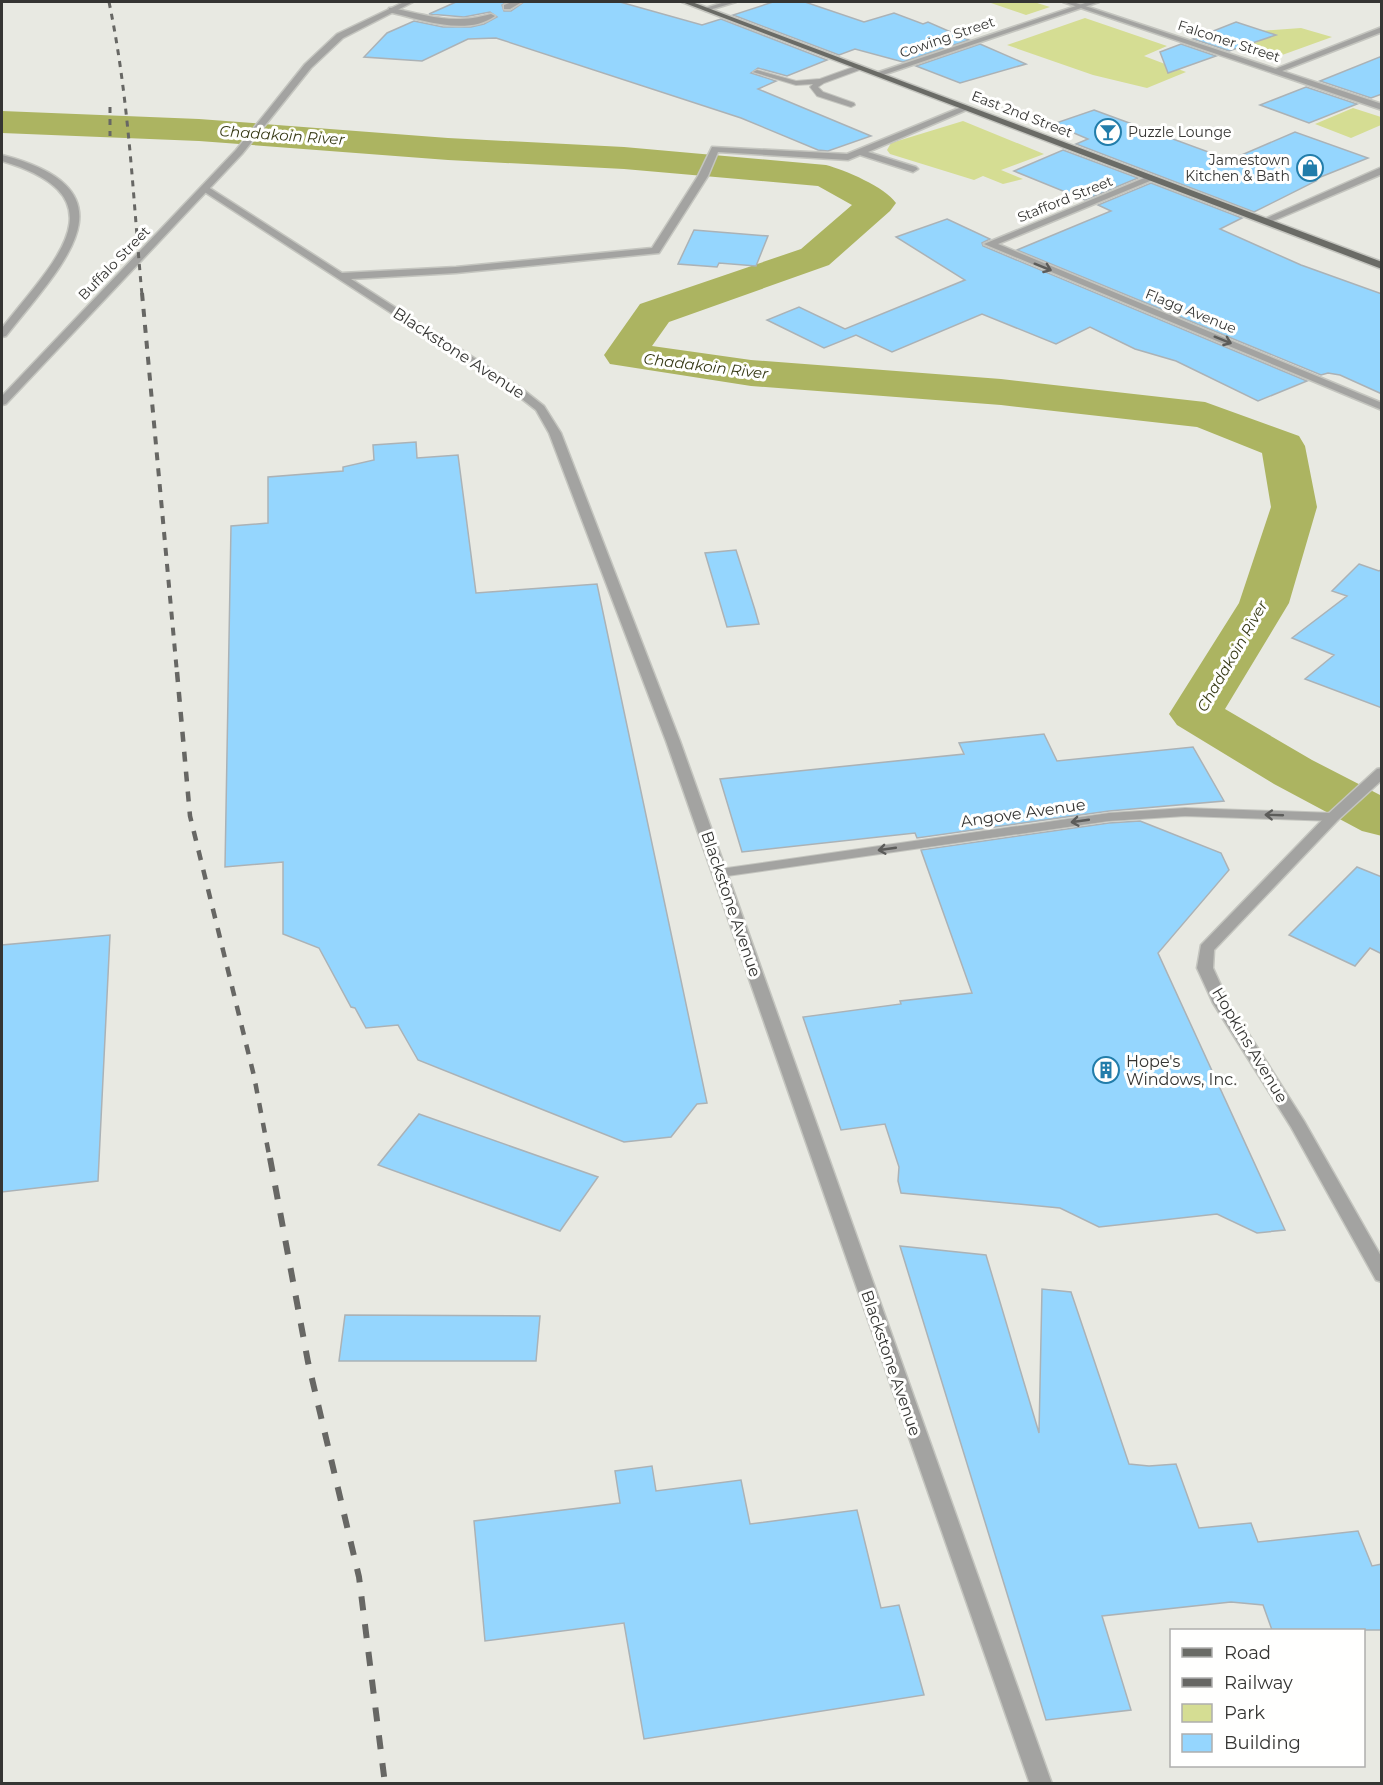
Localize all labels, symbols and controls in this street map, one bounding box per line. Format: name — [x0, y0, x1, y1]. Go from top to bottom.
street label: Cowing Street — [897, 12, 997, 62]
street label: Falconer Street — [1175, 16, 1283, 66]
street label: East 2nd Street — [969, 86, 1075, 142]
bar icon: Puzzle Lounge — [1093, 117, 1123, 147]
water label: Chadakoin River — [219, 121, 346, 149]
place label: Puzzle Lounge — [1128, 123, 1232, 141]
place label: Jamestown Kitchen & Bath — [1185, 151, 1290, 185]
shop icon: Jamestown Kitchen & Bath — [1295, 153, 1325, 183]
street label: Stafford Street — [1015, 172, 1116, 226]
street label: Buffalo Street — [74, 222, 154, 304]
one-way arrow — [1033, 262, 1052, 273]
street label: Flagg Avenue — [1143, 285, 1239, 337]
street label: Blackstone Avenue — [390, 303, 528, 403]
one-way arrow — [1214, 335, 1232, 346]
water label: Chadakoin River — [643, 349, 770, 383]
water label: Chadakoin River — [1192, 596, 1272, 715]
street label: Angove Avenue — [959, 795, 1087, 831]
one-way arrow — [1265, 810, 1285, 821]
one-way arrow — [1070, 816, 1090, 827]
street label: Blackstone Avenue — [697, 829, 765, 979]
one-way arrow — [877, 844, 897, 855]
street label: Hopkins Avenue — [1208, 984, 1292, 1106]
place label: Hope's Windows, Inc. — [1126, 1052, 1237, 1089]
building icon: Hope's Windows, Inc. — [1091, 1055, 1121, 1085]
street label: Blackstone Avenue — [857, 1288, 925, 1438]
legend — [1170, 1629, 1365, 1767]
text: Road — [1224, 1642, 1271, 1664]
text: Railway — [1224, 1672, 1293, 1694]
text: Park — [1224, 1702, 1265, 1724]
text: Building — [1224, 1732, 1301, 1754]

